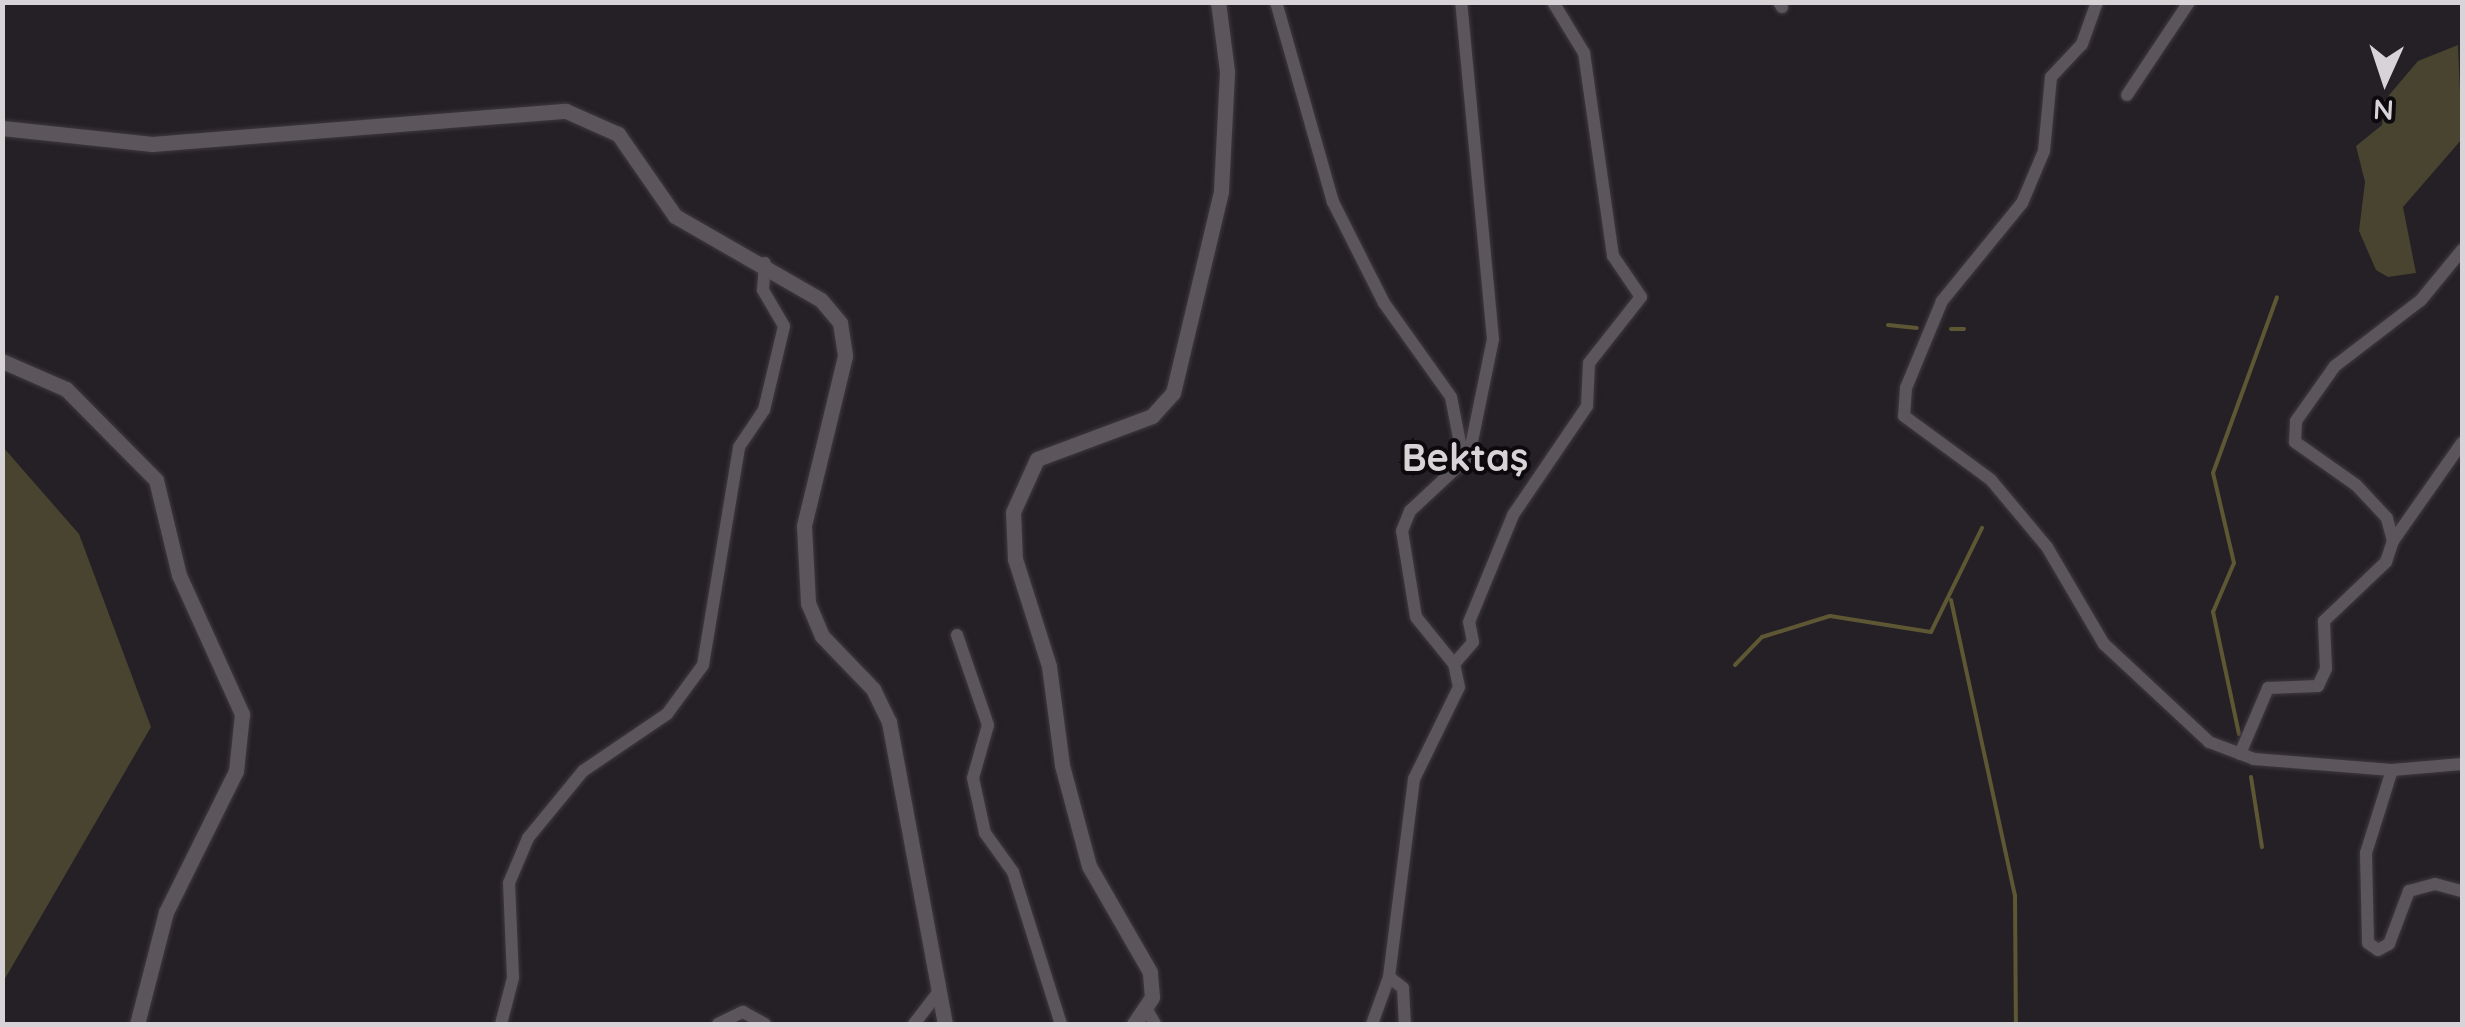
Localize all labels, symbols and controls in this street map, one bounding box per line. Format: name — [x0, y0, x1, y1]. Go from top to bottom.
north arrow — [2335, 30, 2435, 130]
text: N — [2372, 92, 2395, 128]
district label: Bektaş — [1402, 435, 1528, 481]

